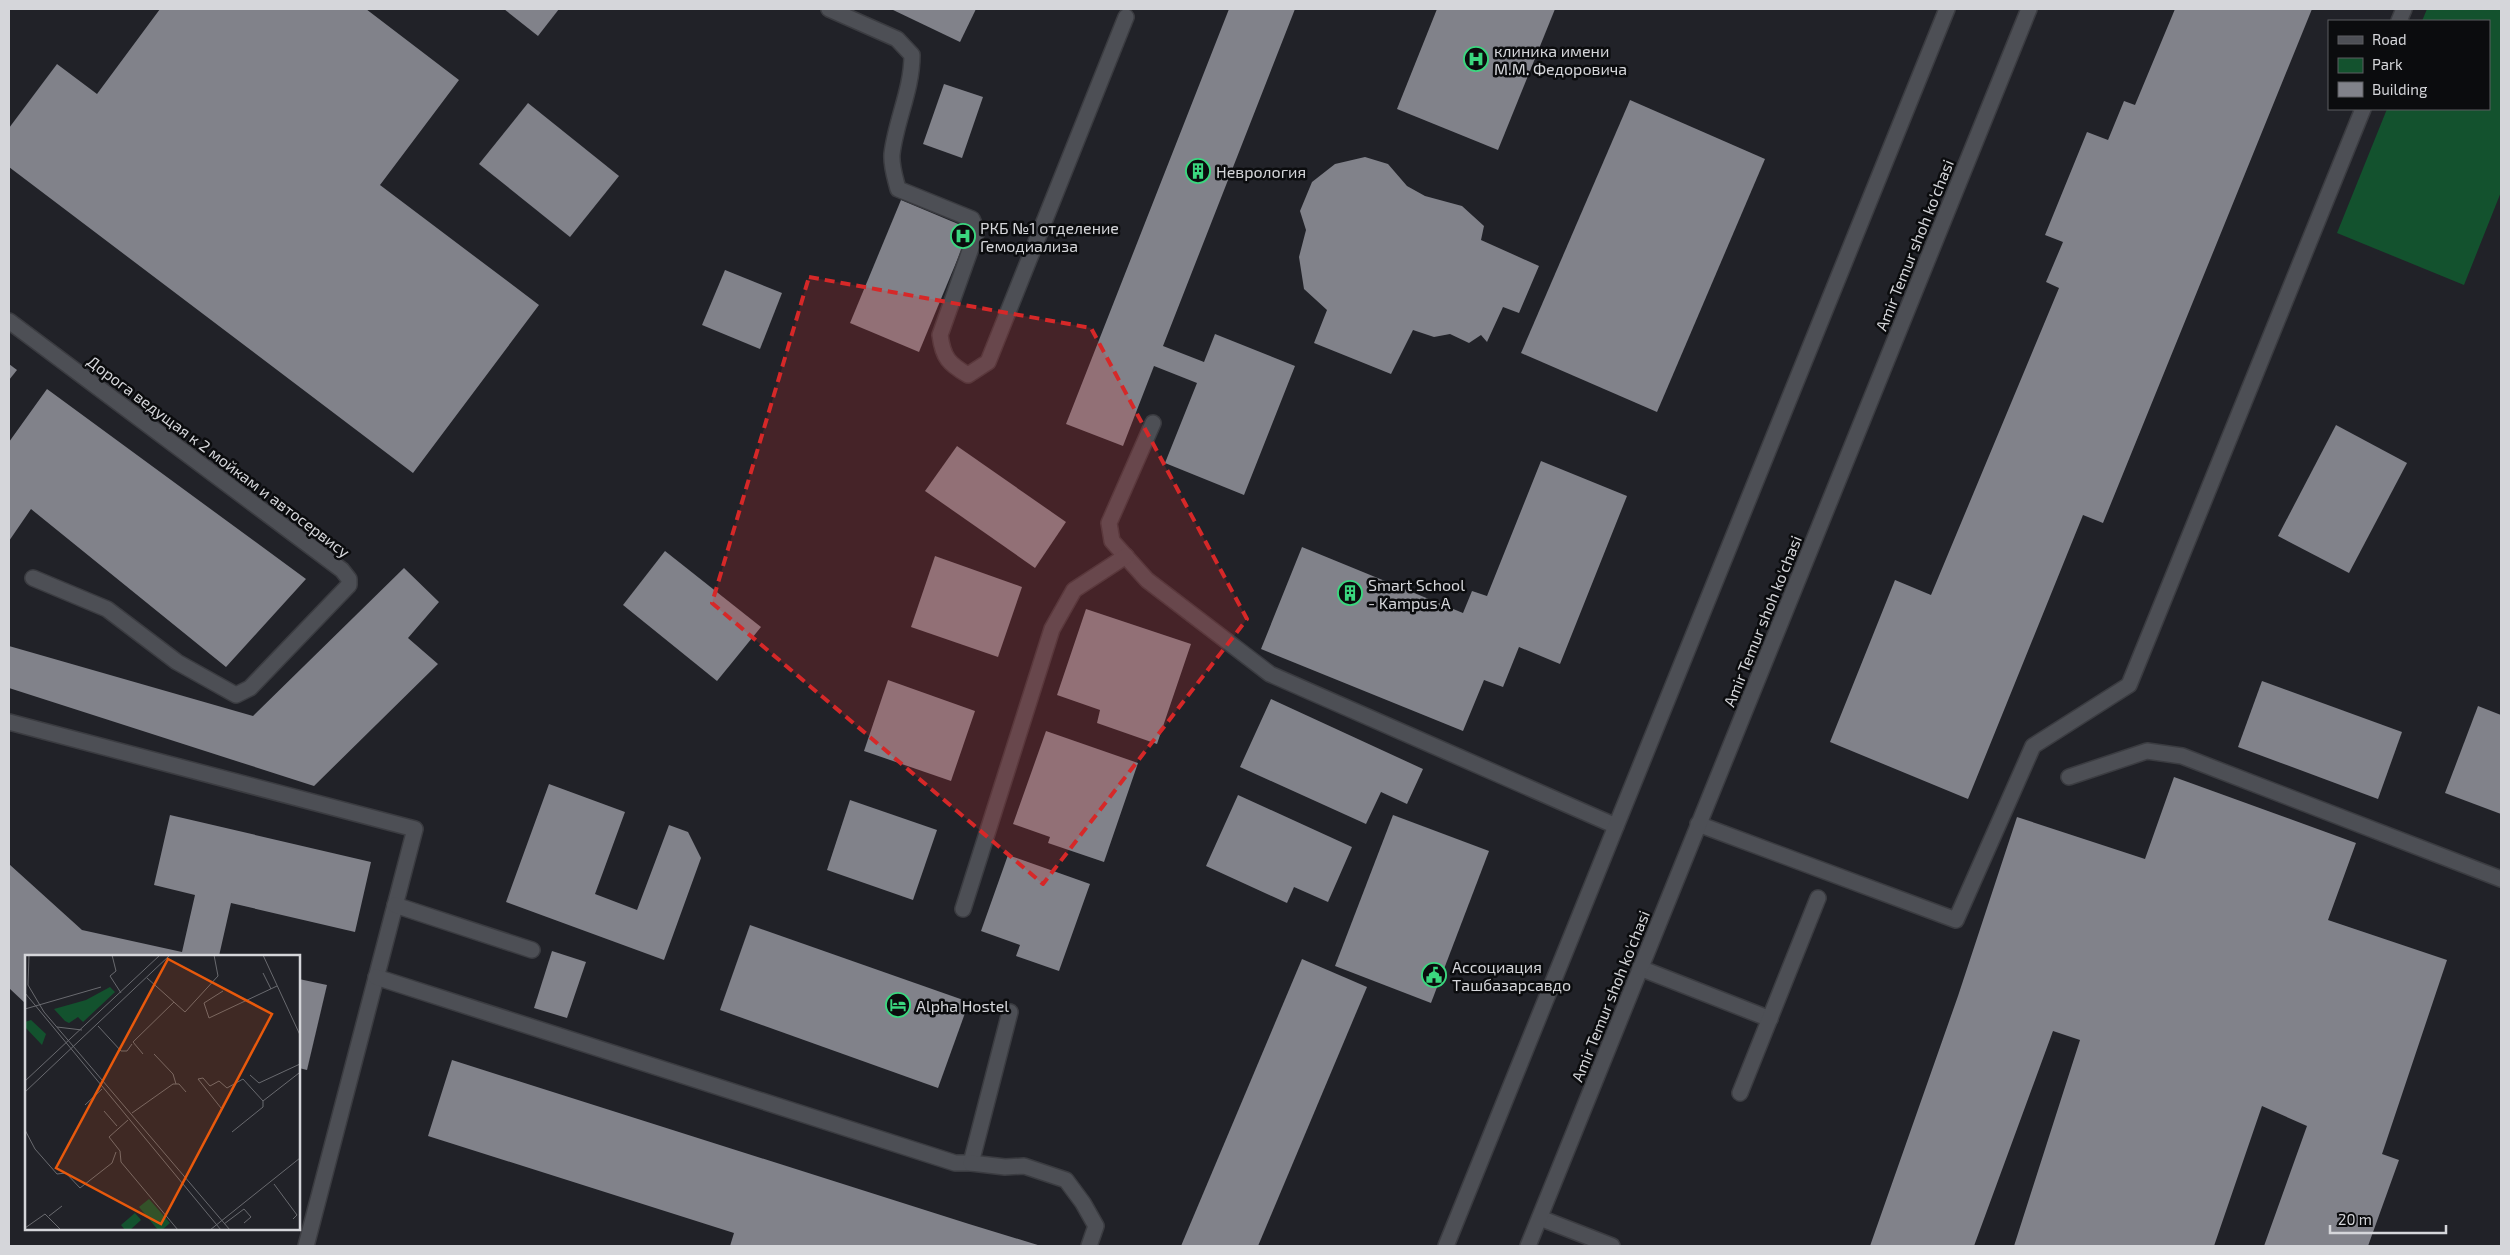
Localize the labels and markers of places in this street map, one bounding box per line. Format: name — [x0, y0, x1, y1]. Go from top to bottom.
place label: клиника имени М.М. Федоровича — [1494, 41, 1627, 78]
hospital icon: клиника имени М.М. Федоровича — [1463, 46, 1489, 72]
building icon: Неврология — [1185, 158, 1211, 184]
place label: Неврология — [1216, 162, 1306, 181]
place label: РКБ №1 отделение Гемодиализа — [980, 218, 1119, 255]
hospital icon: РКБ №1 отделение Гемодиализа — [950, 223, 976, 249]
place label: Smart School - Kampus A — [1368, 575, 1465, 612]
building icon: Smart School - Kampus A — [1337, 580, 1363, 606]
place label: Ассоциация Ташбазарсавдо — [1452, 957, 1571, 994]
public building icon: Ассоциация Ташбазарсавдо — [1421, 962, 1447, 988]
hotel icon: Alpha Hostel — [885, 992, 911, 1018]
place label: Alpha Hostel — [916, 996, 1009, 1015]

